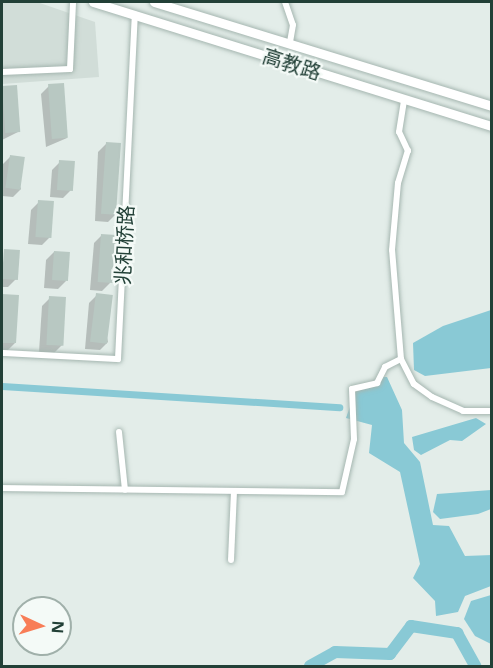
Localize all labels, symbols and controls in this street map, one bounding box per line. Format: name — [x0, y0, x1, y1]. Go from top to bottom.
street label: 高教路 — [260, 43, 324, 85]
street label: 兆和桥路 — [110, 204, 138, 286]
north arrow — [12, 596, 72, 656]
text: N — [47, 620, 69, 634]

